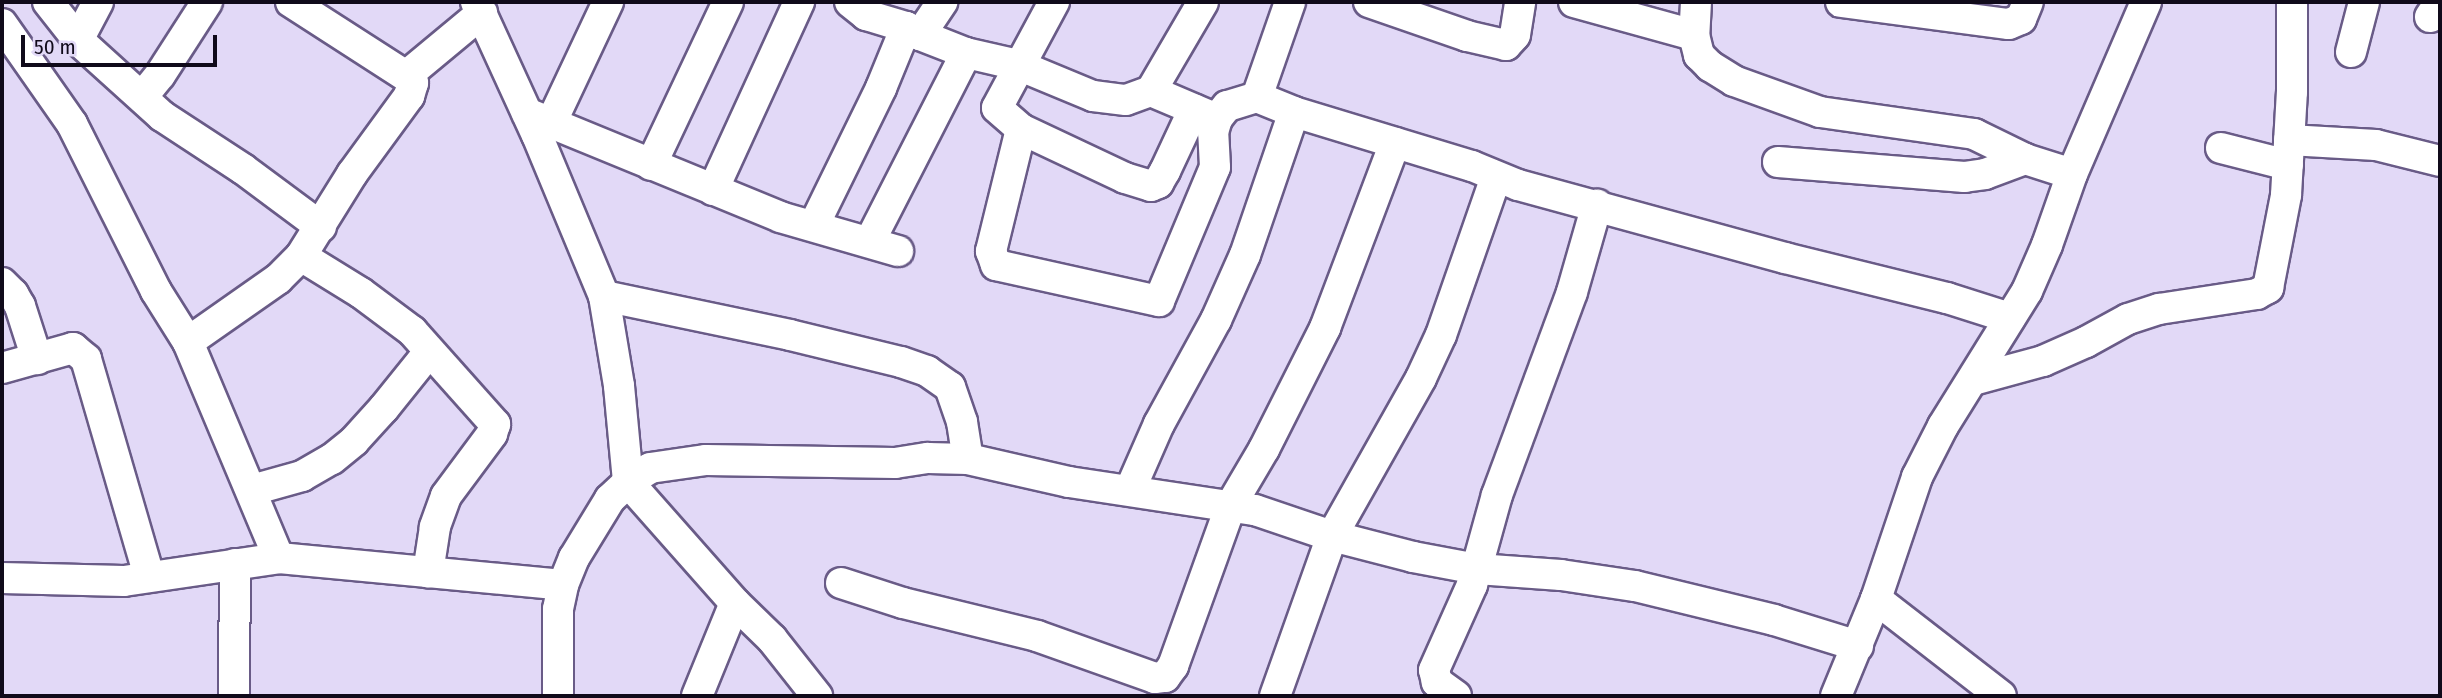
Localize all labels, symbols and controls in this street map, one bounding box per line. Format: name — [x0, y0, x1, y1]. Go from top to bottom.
scale bar — [24, 21, 220, 65]
text: 50 m — [34, 34, 76, 60]

